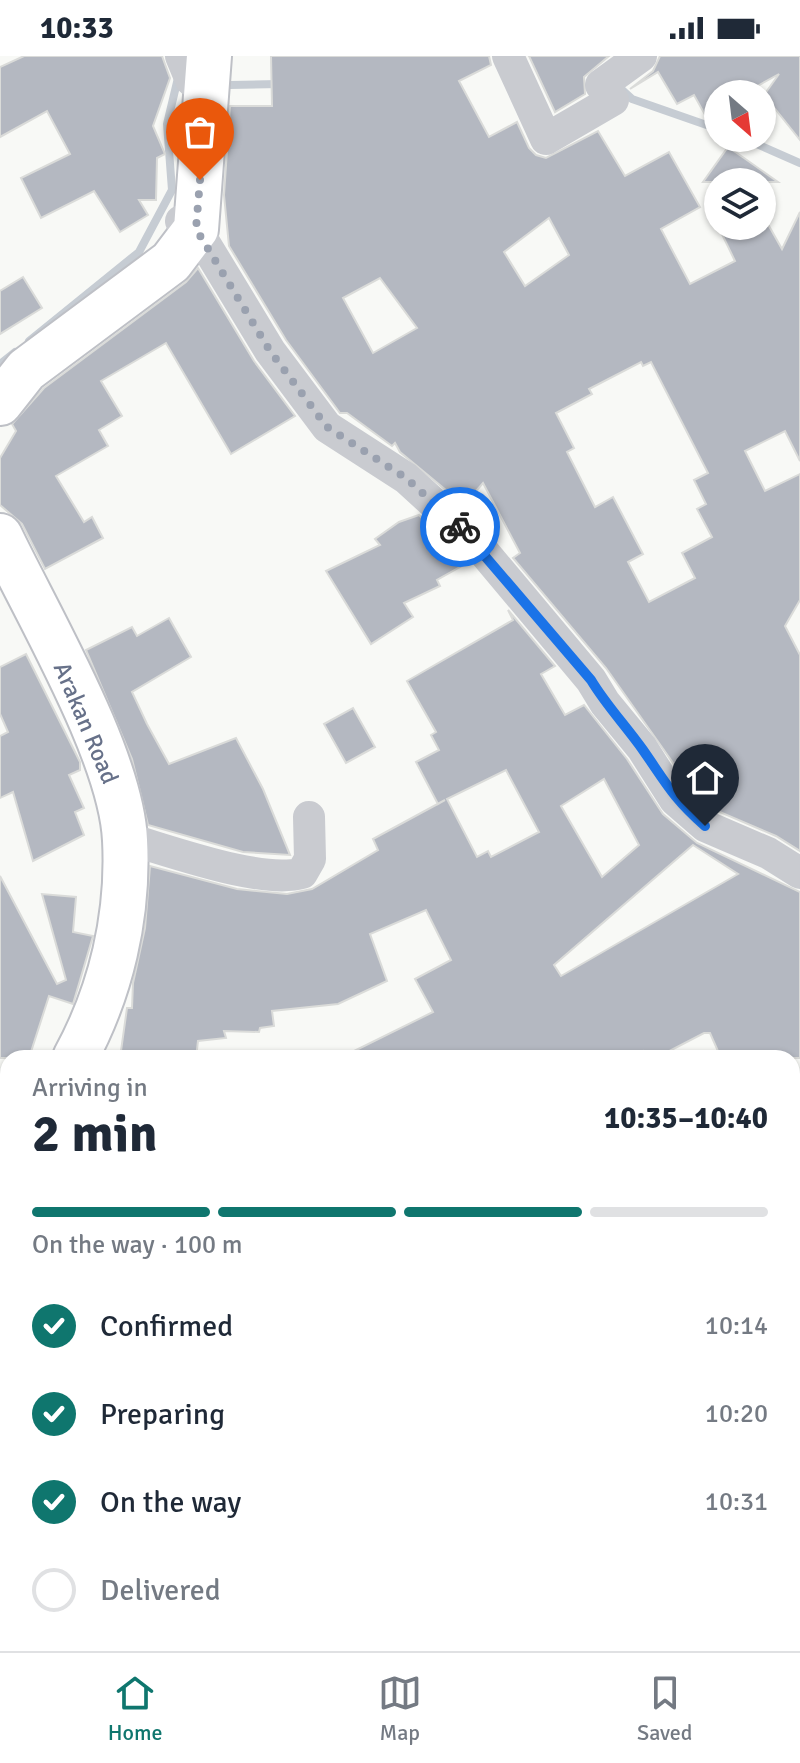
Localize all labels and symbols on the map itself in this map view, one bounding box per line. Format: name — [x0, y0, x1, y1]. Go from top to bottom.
north arrow — [704, 80, 776, 152]
pin — [166, 98, 234, 180]
courier — [420, 487, 500, 567]
street label: Arakan Road — [47, 658, 125, 788]
pin — [671, 744, 739, 826]

